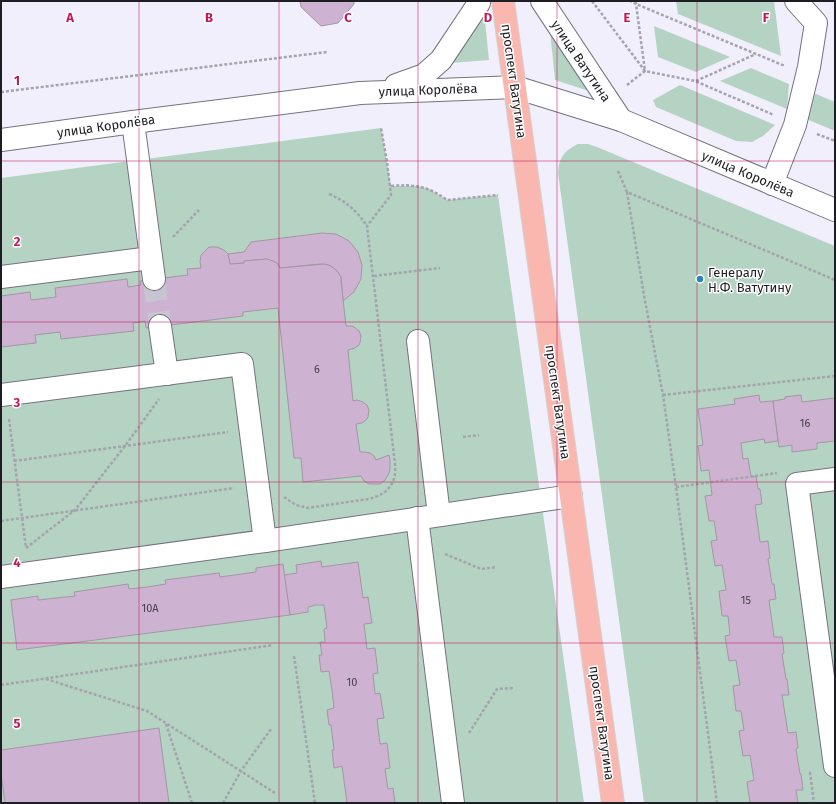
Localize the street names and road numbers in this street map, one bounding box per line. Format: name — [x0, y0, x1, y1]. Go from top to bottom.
street label: улица Ватутина — [548, 17, 614, 105]
street label: проспект Ватутина — [499, 23, 529, 139]
street label: улица Королёва — [378, 81, 478, 99]
street label: улица Королёва — [56, 112, 156, 140]
street label: улица Королёва — [700, 148, 796, 200]
street label: проспект Ватутина — [543, 344, 573, 460]
street label: проспект Ватутина — [587, 665, 617, 781]

